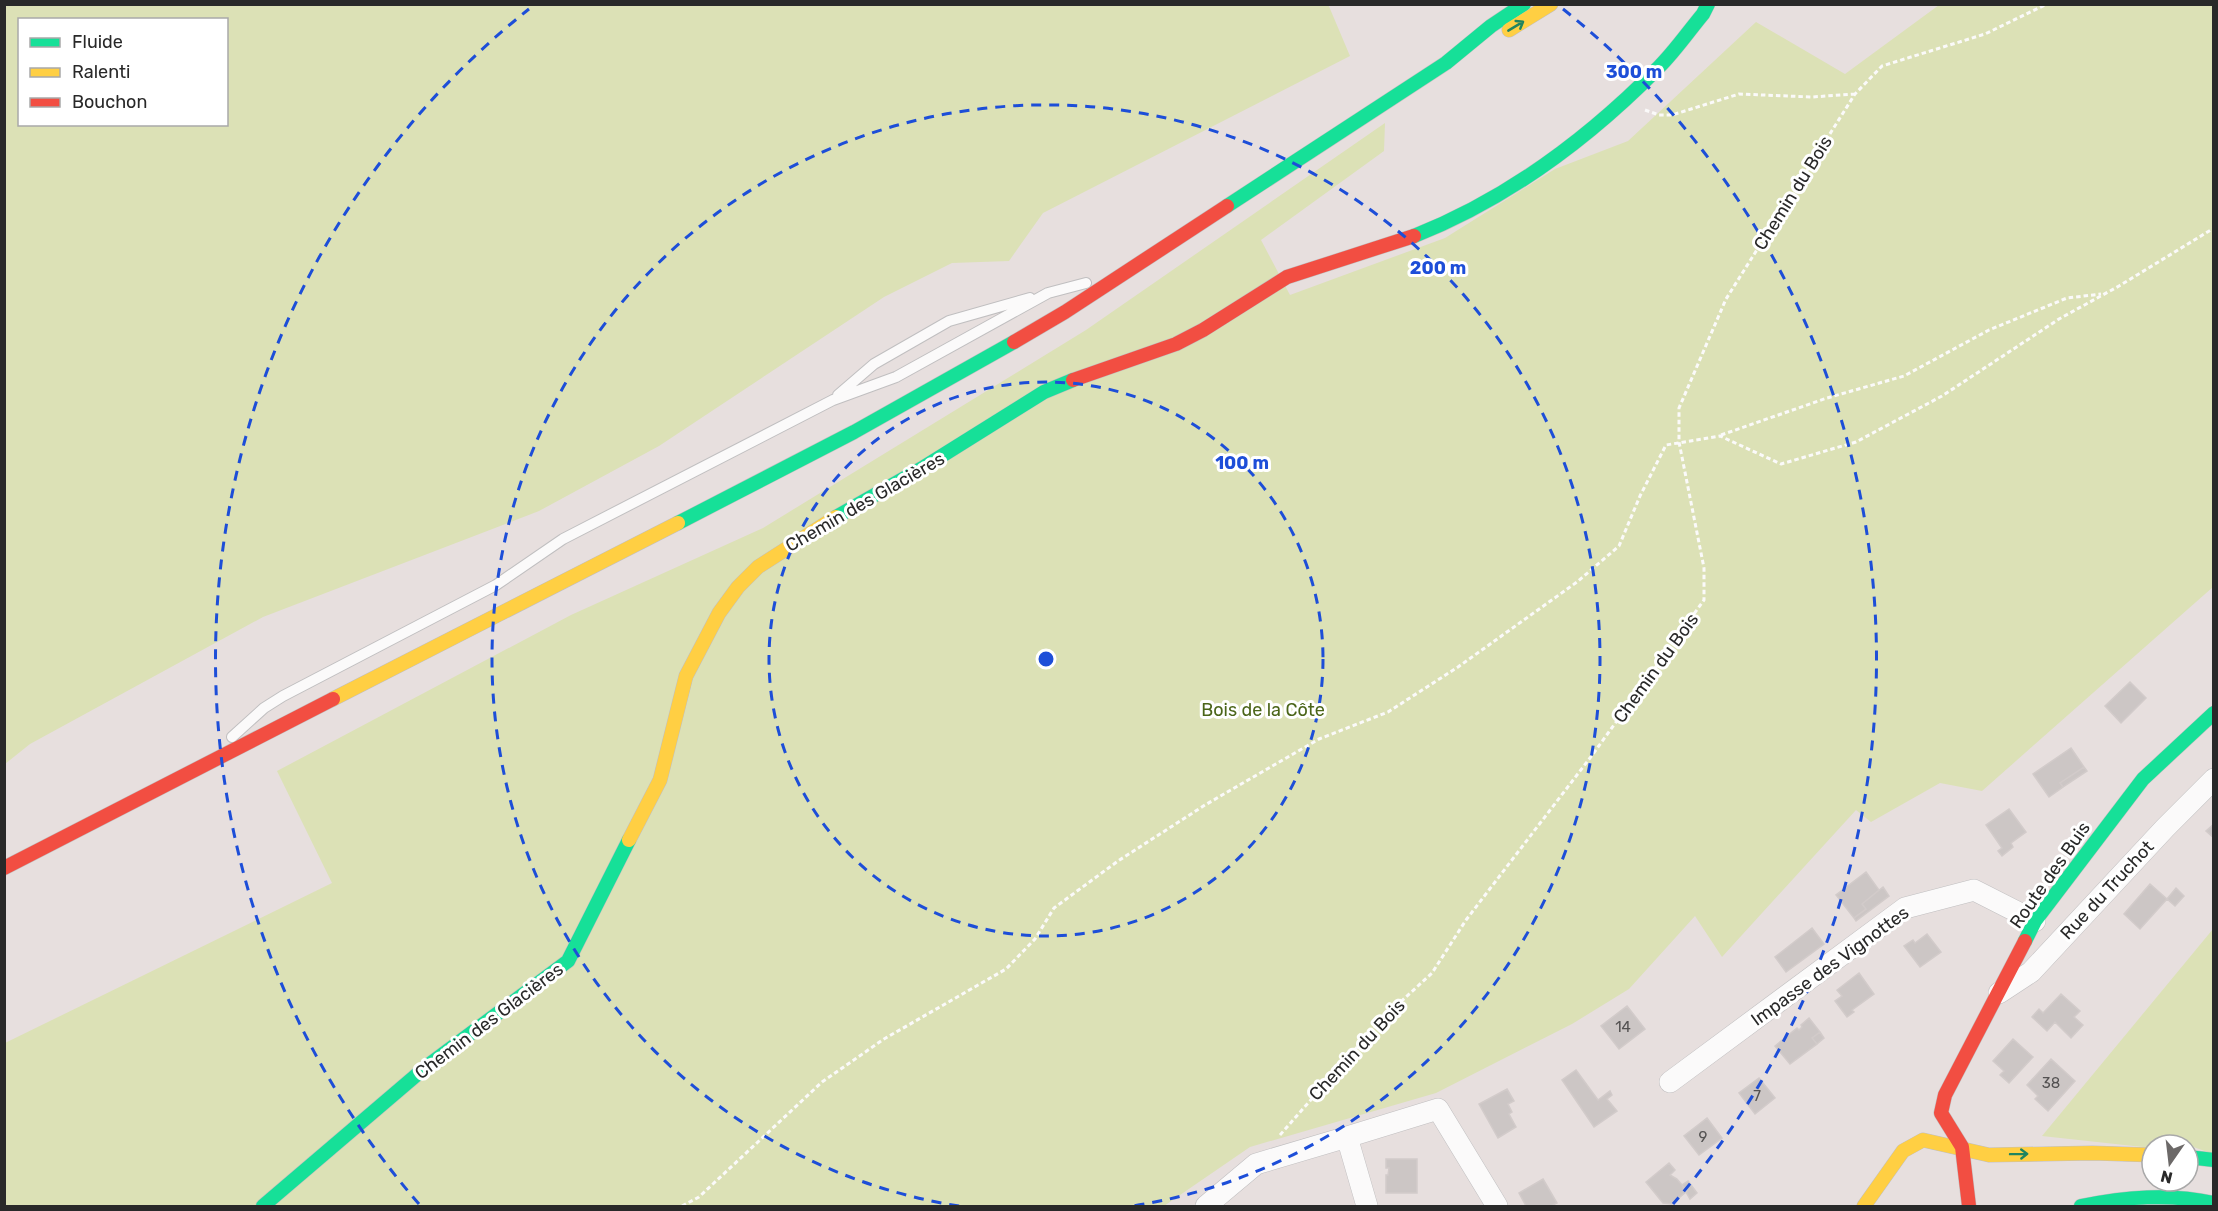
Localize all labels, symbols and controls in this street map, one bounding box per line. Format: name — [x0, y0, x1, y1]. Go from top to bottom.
legend — [18, 18, 228, 126]
one-way arrow — [1507, 19, 1524, 31]
text: Fluide — [72, 31, 123, 53]
text: Ralenti — [72, 61, 130, 83]
text: 300 m — [1606, 61, 1662, 83]
text: Bouchon — [72, 91, 147, 113]
street label: Chemin du Bois — [1749, 132, 1837, 254]
text: 200 m — [1410, 257, 1466, 279]
street label: Chemin des Glacières — [782, 447, 948, 557]
text: 100 m — [1215, 452, 1269, 474]
street label: Chemin du Bois — [1609, 609, 1703, 727]
centre of rings — [1036, 649, 1056, 669]
park label: Bois de la Côte — [1201, 699, 1325, 721]
street label: Route des Buis — [2005, 817, 2095, 933]
street label: Rue du Truchot — [2055, 836, 2159, 944]
street label: Impasse des Vignottes — [1747, 901, 1913, 1031]
street label: Chemin des Glacières — [411, 958, 567, 1084]
street label: Chemin du Bois — [1304, 995, 1410, 1105]
house number: 14 — [1615, 1018, 1631, 1036]
house number: 38 — [2042, 1074, 2060, 1092]
house number: 7 — [1753, 1087, 1761, 1105]
house number: 9 — [1699, 1128, 1708, 1146]
north arrow — [2140, 1133, 2200, 1193]
one-way arrow — [2009, 1148, 2029, 1160]
text: N — [2159, 1166, 2174, 1188]

